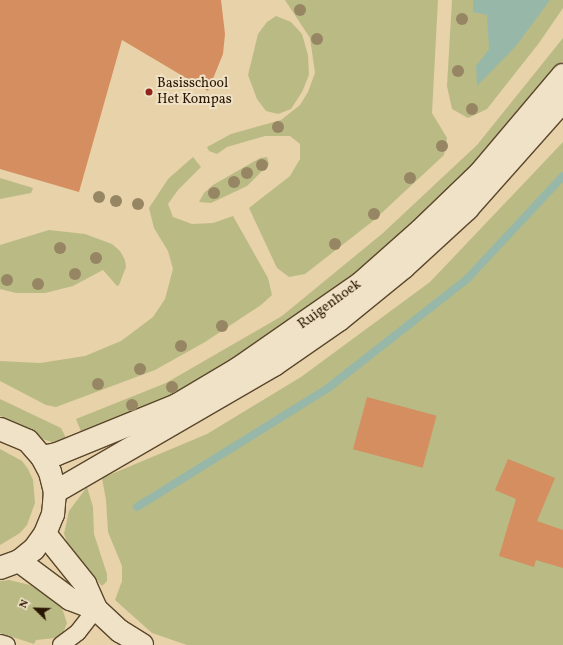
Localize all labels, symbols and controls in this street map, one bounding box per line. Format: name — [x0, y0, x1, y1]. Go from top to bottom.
place label: Basisschool Het Kompas — [157, 76, 232, 108]
marker: Basisschool Het Kompas — [144, 87, 154, 97]
street label: Ruigenhoek — [295, 276, 365, 334]
north arrow — [16, 589, 56, 629]
text: N — [16, 598, 33, 611]

